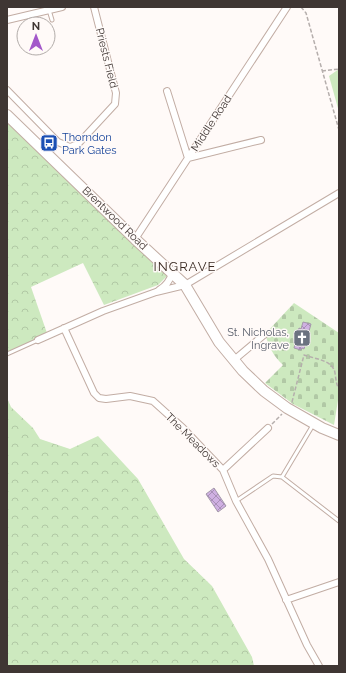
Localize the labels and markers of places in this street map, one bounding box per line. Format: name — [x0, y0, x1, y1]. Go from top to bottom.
place label: Thorndon Park Gates — [62, 131, 116, 157]
bus stop icon: Thorndon Park Gates — [39, 133, 59, 153]
place label: St. Nicholas, Ingrave — [227, 326, 290, 352]
church icon: St. Nicholas, Ingrave — [292, 328, 312, 348]

